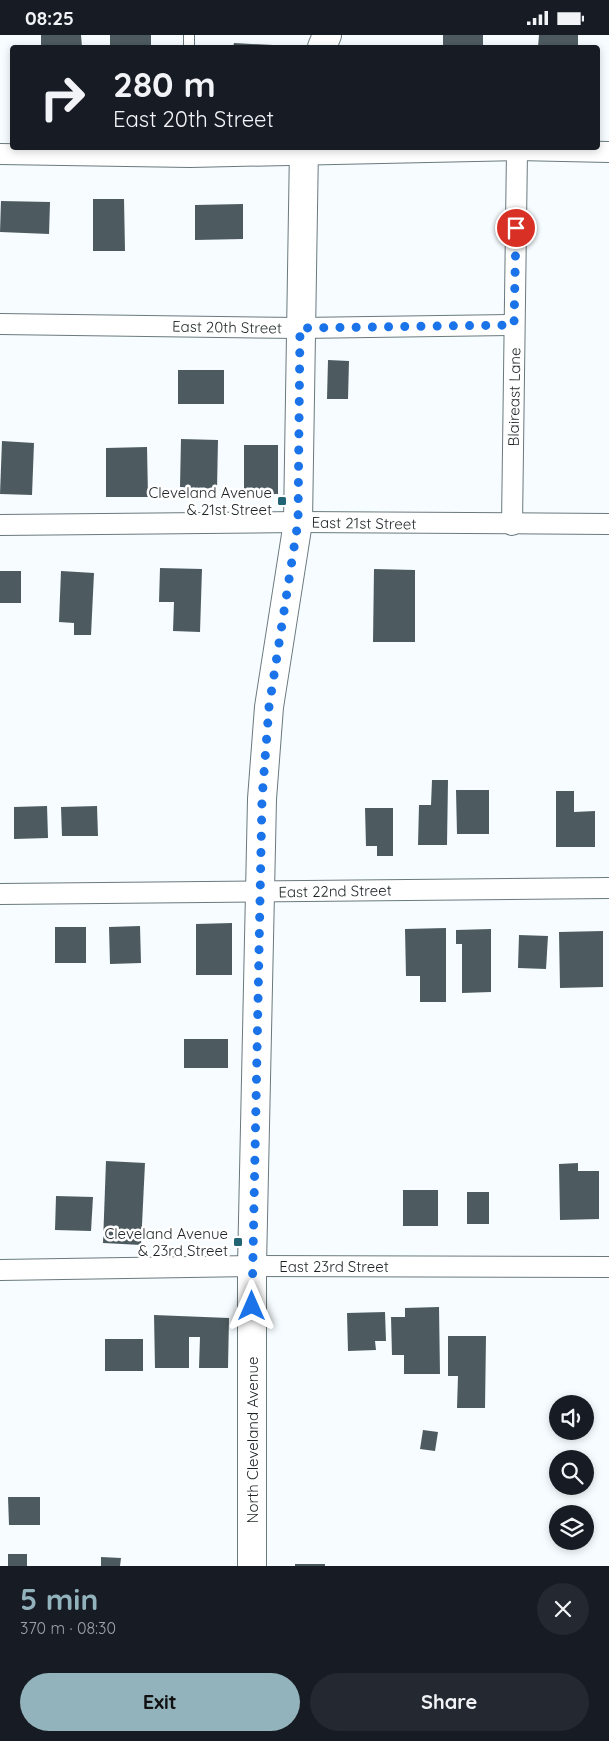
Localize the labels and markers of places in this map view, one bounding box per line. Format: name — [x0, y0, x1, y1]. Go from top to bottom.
pin — [495, 207, 537, 249]
place label: Cleveland Avenue & 21st Street — [148, 483, 272, 519]
marker: Cleveland Avenue & 21st Street — [276, 495, 288, 507]
place label: Cleveland Avenue & 23rd Street — [104, 1224, 228, 1260]
marker: Cleveland Avenue & 23rd Street — [232, 1236, 244, 1248]

